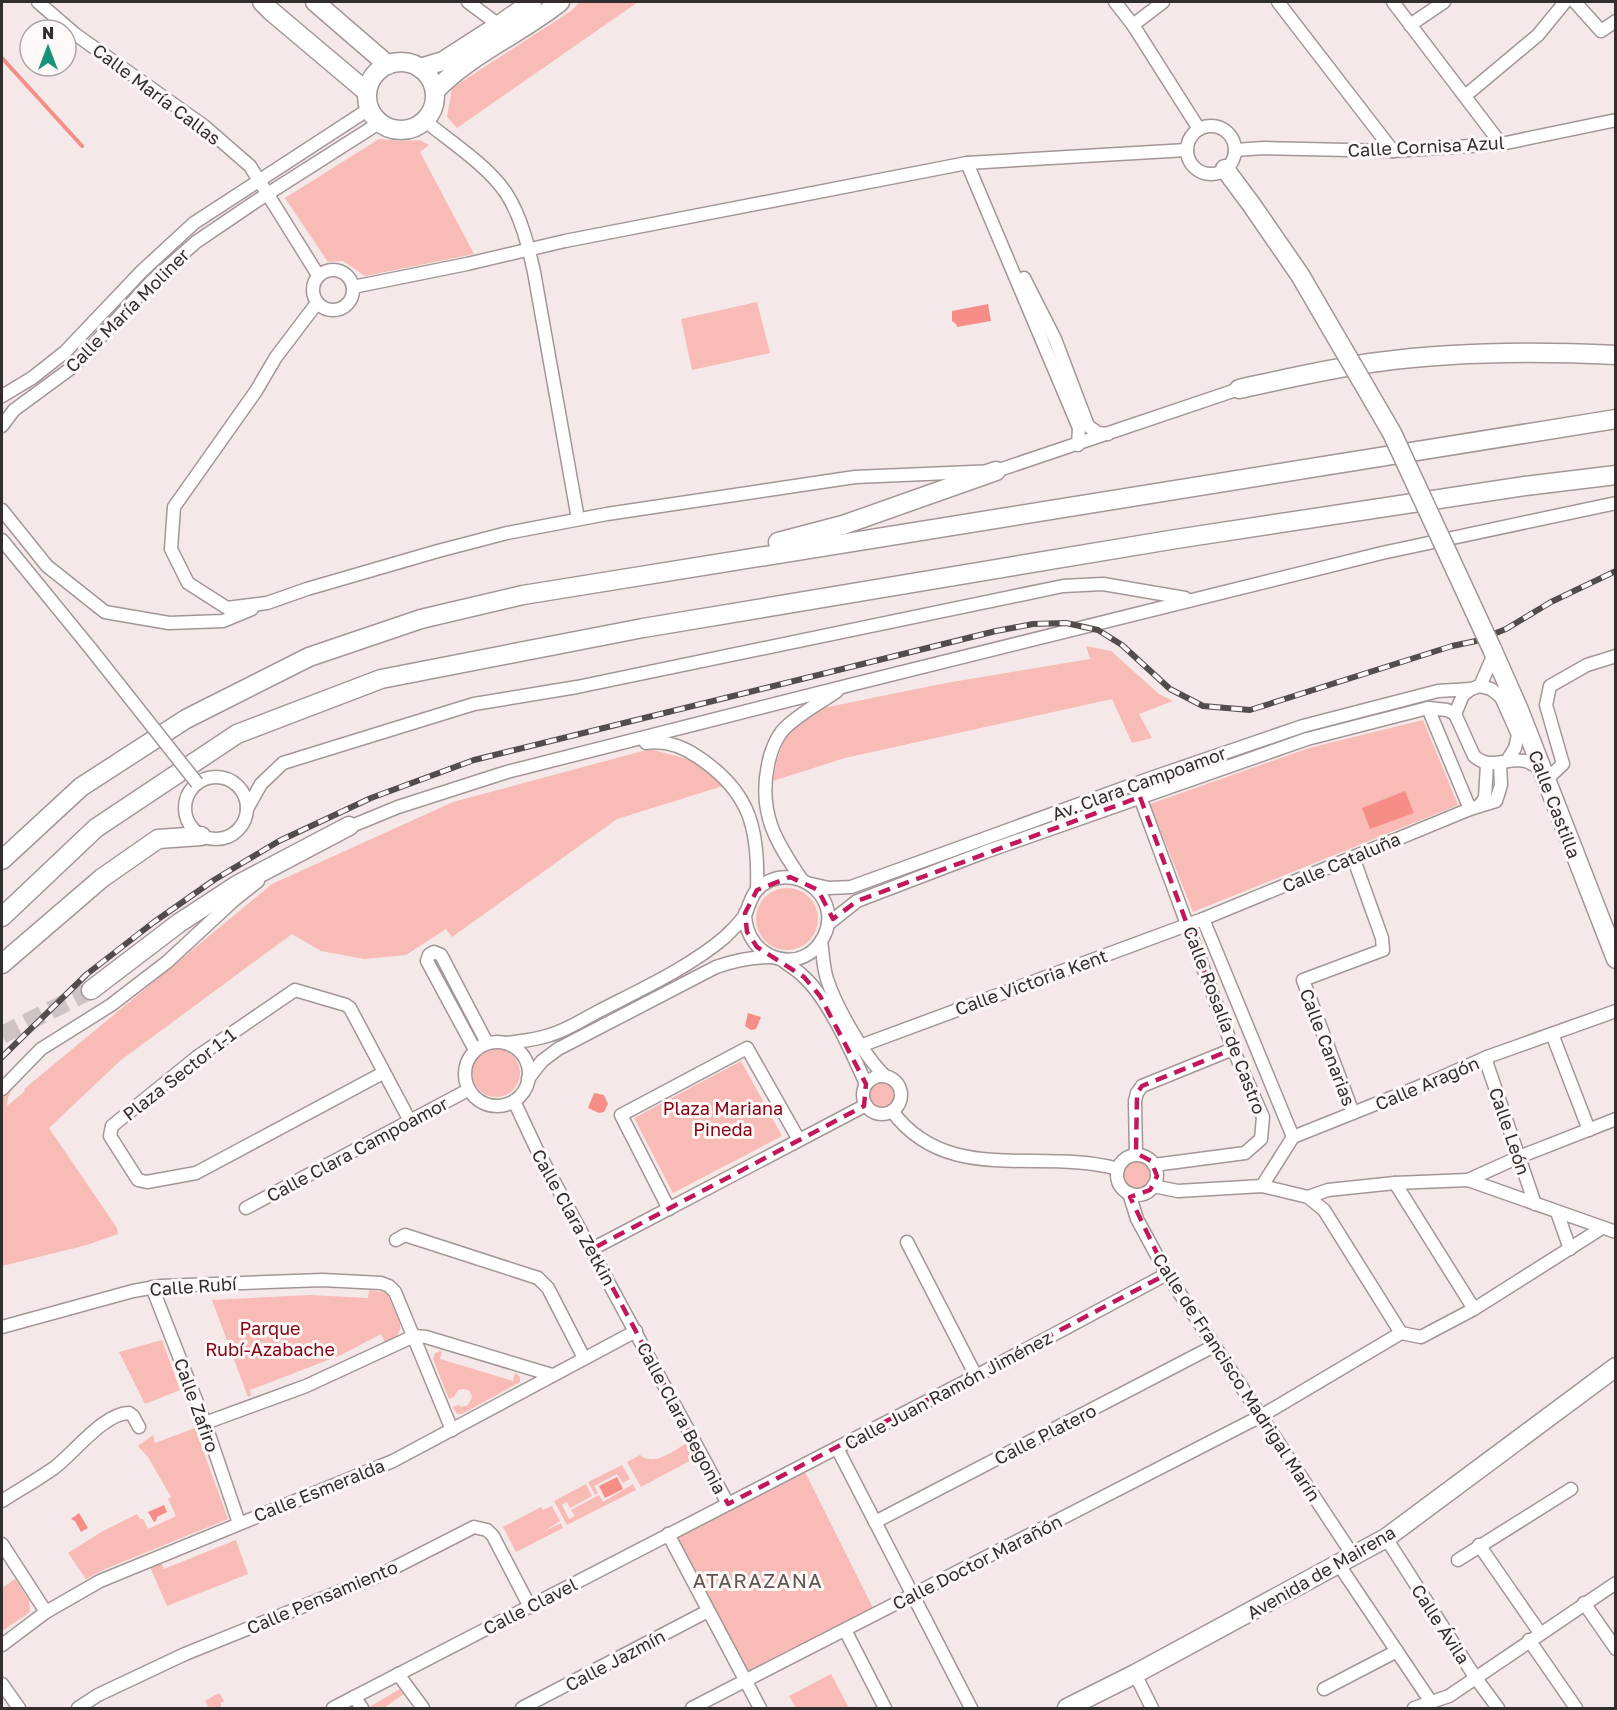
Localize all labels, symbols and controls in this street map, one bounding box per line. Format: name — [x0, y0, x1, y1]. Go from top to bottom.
north arrow — [18, 18, 78, 78]
text: N — [42, 23, 54, 43]
street label: Calle María Callas — [89, 39, 225, 149]
street label: Calle Cornisa Azul — [1347, 131, 1505, 161]
street label: Calle María Moliner — [60, 243, 194, 377]
street label: Av. Clara Campoamor — [1049, 741, 1229, 825]
street label: Calle Castilla — [1524, 747, 1586, 861]
street label: Calle Cataluña — [1279, 827, 1403, 897]
street label: Calle Rosalía de Castro — [1179, 923, 1271, 1117]
street label: Calle Victoria Kent — [952, 944, 1110, 1020]
street label: Calle Canarias — [1296, 985, 1360, 1109]
street label: Plaza Sector 1-1 — [118, 1023, 240, 1125]
street label: Calle Aragón — [1372, 1051, 1482, 1115]
street label: Calle León — [1485, 1084, 1535, 1178]
street label: Calle Clara Campoamor — [262, 1092, 452, 1206]
park label: Plaza Mariana Pineda — [663, 1097, 783, 1140]
street label: Calle Clara Zetkin — [527, 1145, 621, 1289]
street label: Calle de Francisco Madrigal Marín — [1148, 1249, 1326, 1505]
street label: Calle Rubí — [149, 1272, 239, 1300]
park label: Parque Rubí-Azabache — [205, 1317, 335, 1360]
street label: Calle Juan Ramón Jiménez — [841, 1326, 1055, 1454]
street label: Calle Clara Begonia — [633, 1338, 731, 1498]
street label: Calle Zafiro — [170, 1355, 224, 1455]
street label: Calle Platero — [990, 1399, 1100, 1469]
street label: Calle Esmeralda — [250, 1454, 388, 1526]
street label: Calle Doctor Marañón — [889, 1510, 1065, 1614]
street label: Avenida de Mairena — [1243, 1521, 1399, 1623]
street label: Calle Pensamiento — [243, 1555, 401, 1639]
district label: ATARAZANA — [693, 1568, 823, 1592]
street label: Calle Clavel — [479, 1573, 581, 1639]
street label: Calle Ávila — [1407, 1580, 1475, 1668]
street label: Calle Jazmín — [561, 1624, 669, 1696]

